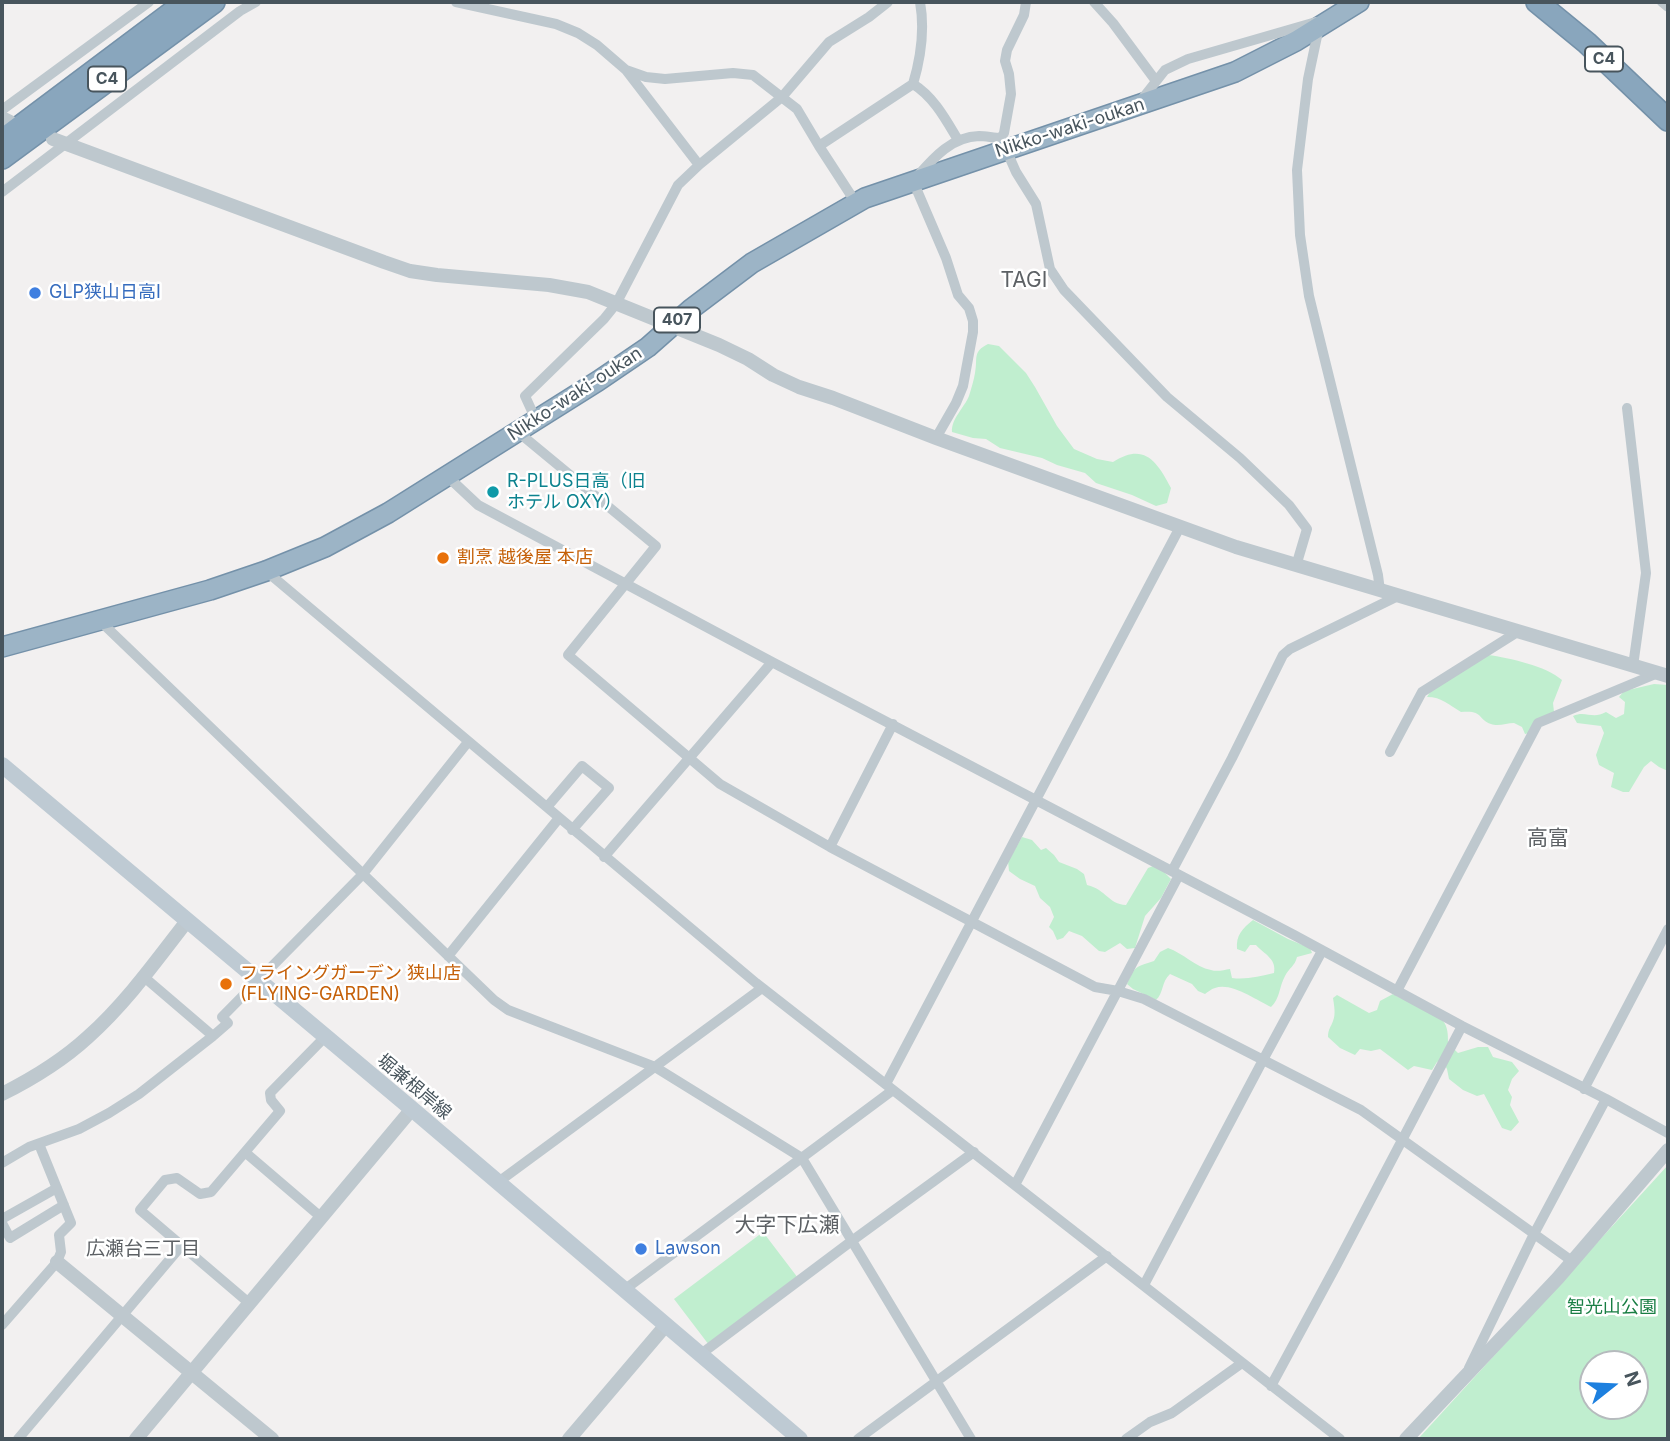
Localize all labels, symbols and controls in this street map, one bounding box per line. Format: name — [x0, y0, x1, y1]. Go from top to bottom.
road number: C4 — [1585, 46, 1623, 72]
road number: C4 — [88, 66, 126, 92]
street label: Nikko-waki-oukan — [993, 94, 1147, 162]
district label: TAGI — [997, 268, 1051, 294]
place label: GLP狭山日高Ⅰ — [49, 282, 161, 304]
marker: GLP狭山日高Ⅰ — [27, 285, 43, 301]
road number: 407 — [654, 308, 700, 332]
street label: Nikko-waki-oukan — [504, 343, 646, 445]
place label: R-PLUS日高（旧 ホテル OXY） — [507, 471, 645, 514]
marker: R-PLUS日高（旧 ホテル OXY） — [485, 484, 501, 500]
place label: 割烹 越後屋 本店 — [457, 547, 593, 569]
marker: 割烹 越後屋 本店 — [435, 550, 451, 566]
district label: 高富 — [1527, 826, 1569, 852]
place label: フライングガーデン 狭山店 (FLYING-GARDEN) — [240, 963, 461, 1006]
marker: フライングガーデン 狭山店 (FLYING-GARDEN) — [218, 976, 234, 992]
street label: 堀兼根岸線 — [373, 1050, 455, 1124]
district label: 大字下広瀬 — [735, 1213, 839, 1239]
district label: 広瀬台三丁目 — [86, 1238, 200, 1260]
place label: Lawson — [655, 1238, 721, 1260]
marker: Lawson — [633, 1241, 649, 1257]
park label: 智光山公園 — [1567, 1297, 1657, 1319]
north arrow — [1579, 1350, 1649, 1420]
text: N — [1619, 1369, 1646, 1389]

